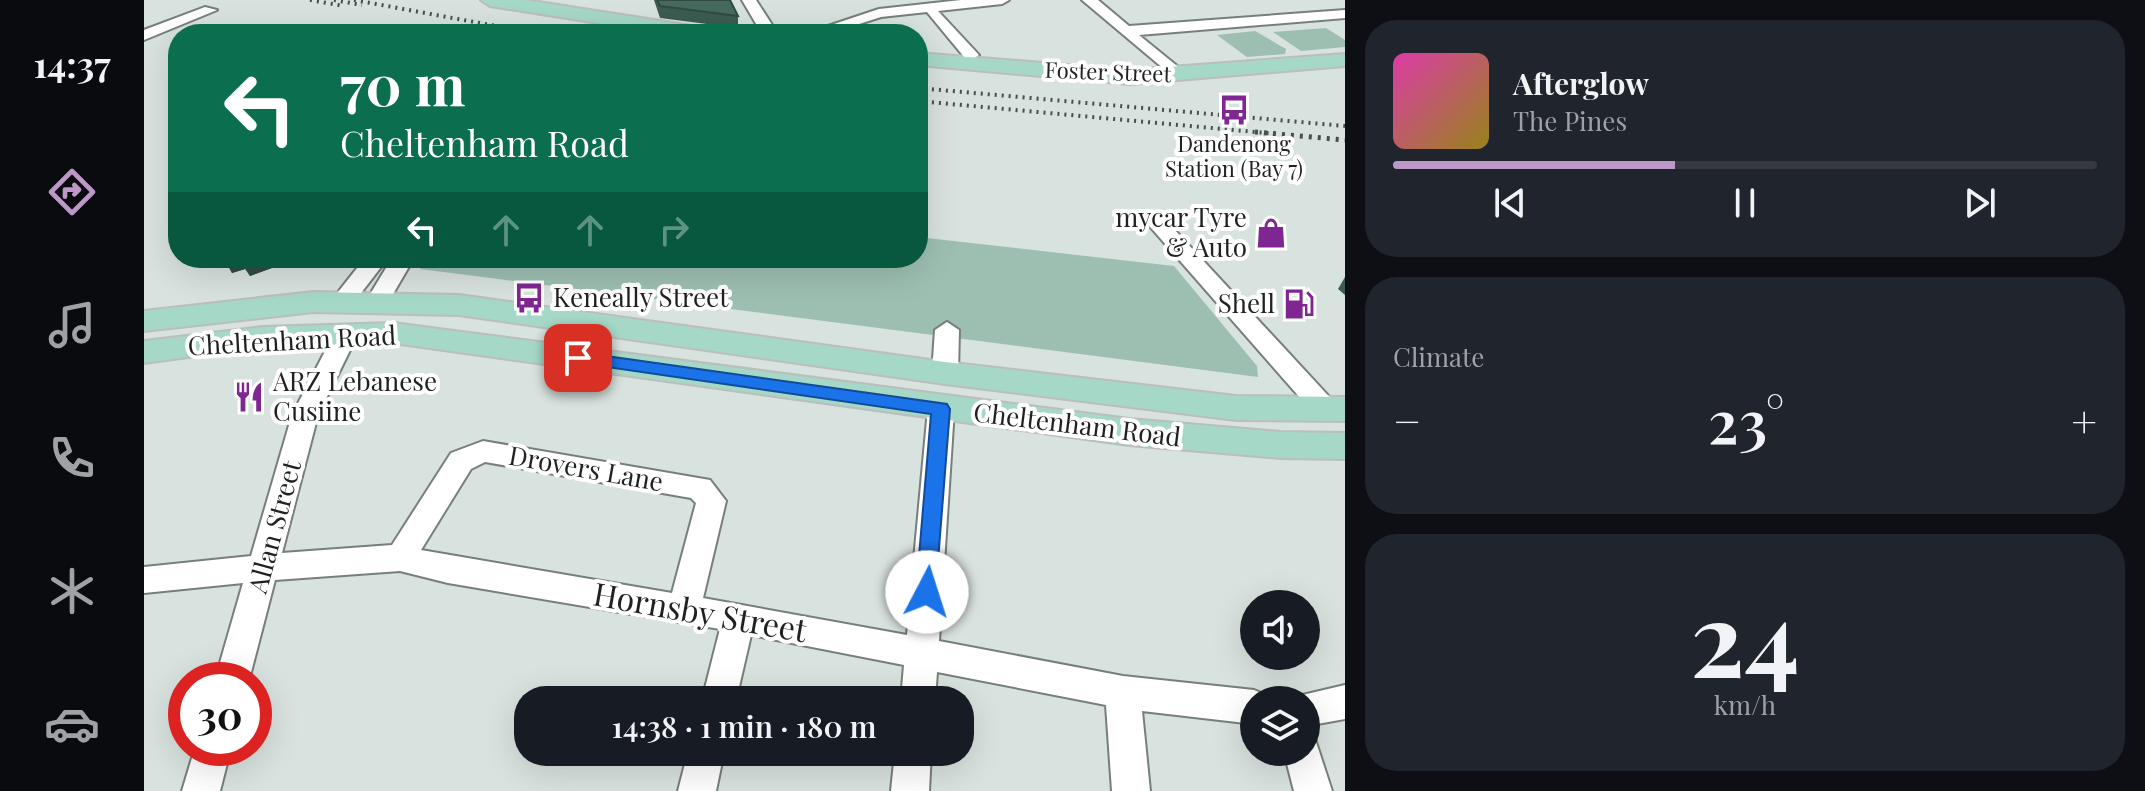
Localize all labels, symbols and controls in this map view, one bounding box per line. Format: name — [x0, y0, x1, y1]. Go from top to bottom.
text: 14:37 — [33, 39, 111, 87]
text: 70 m — [340, 46, 465, 121]
street label: Foster Street — [1044, 54, 1173, 88]
icon: left — [208, 56, 312, 160]
text: Afterglow — [1513, 63, 1649, 103]
bus stop icon: Dandenong Station (Bay 7) — [1217, 93, 1251, 127]
text: The Pines — [1513, 103, 1627, 138]
text: Cheltenham Road — [340, 118, 629, 166]
place label: Dandenong Station (Bay 7) — [1165, 128, 1303, 183]
icon: directions — [44, 164, 100, 220]
icon: previous — [1488, 181, 1532, 225]
icon: pause — [1723, 181, 1767, 225]
icon: next — [1958, 181, 2002, 225]
place label: mycar Tyre & Auto — [1115, 199, 1247, 264]
icon: left — [400, 208, 444, 252]
icon: ahead — [484, 208, 528, 252]
icon: ahead — [568, 208, 612, 252]
icon: right — [652, 208, 696, 252]
shop icon: mycar Tyre & Auto — [1254, 216, 1288, 250]
place label: Keneally Street — [553, 279, 729, 314]
bus stop icon: Keneally Street — [512, 281, 546, 315]
place label: Shell — [1218, 285, 1275, 320]
fuel station icon: Shell — [1282, 287, 1316, 321]
icon: music — [44, 297, 100, 353]
street label: Cheltenham Road — [187, 317, 397, 362]
pin — [544, 324, 612, 392]
icon: arrive — [556, 336, 600, 380]
text: Climate — [1393, 339, 1484, 374]
place label: ARZ Lebanese Cusiine — [272, 363, 437, 428]
text: 23° — [1708, 379, 1785, 459]
restaurant icon: ARZ Lebanese Cusiine — [232, 380, 266, 414]
text: − — [1393, 390, 1421, 449]
text: + — [2071, 390, 2097, 449]
street label: Cheltenham Road — [972, 393, 1183, 454]
icon: phone — [44, 430, 100, 486]
street label: Drovers Lane — [506, 437, 666, 498]
street label: Allan Street — [239, 456, 308, 598]
position arrow — [885, 550, 969, 634]
icon: climate — [44, 563, 100, 619]
text: 24 — [1690, 565, 1800, 704]
street label: Hornsby Street — [590, 571, 811, 651]
map controls — [1240, 590, 1320, 766]
button: sound — [1240, 590, 1320, 670]
speed limit sign: 30 — [168, 662, 272, 766]
button: layers — [1240, 686, 1320, 766]
text: km/h — [1714, 687, 1776, 722]
icon: car — [44, 696, 100, 752]
text: 14:38 · 1 min · 180 m — [612, 706, 876, 746]

